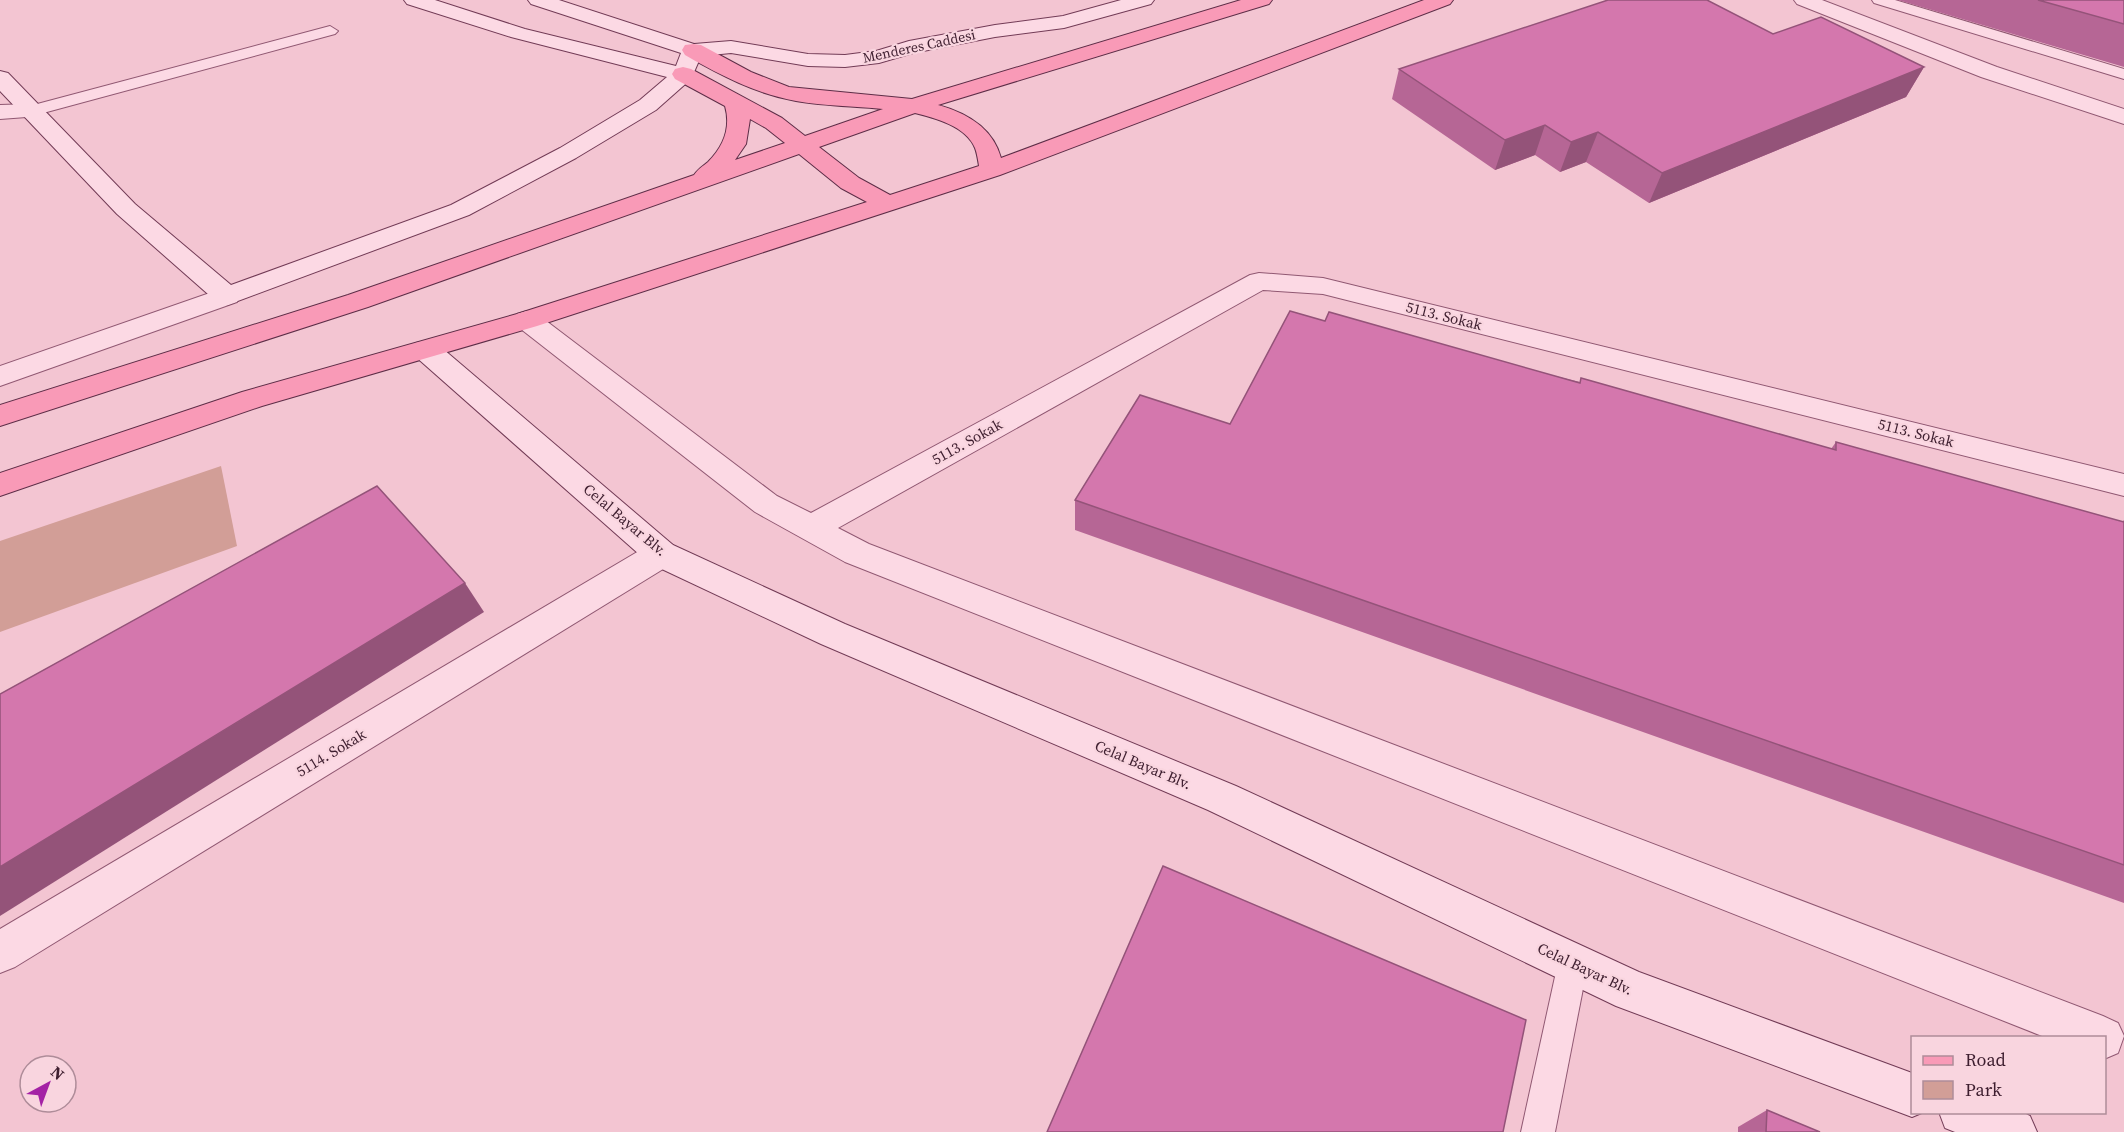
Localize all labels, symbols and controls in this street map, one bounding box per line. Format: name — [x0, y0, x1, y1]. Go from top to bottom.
street label: Menderes Caddesi — [861, 24, 977, 68]
street label: 5113. Sokak — [1404, 296, 1485, 335]
street label: 5113. Sokak — [928, 413, 1007, 470]
street label: 5113. Sokak — [1876, 413, 1957, 452]
street label: Celal Bayar Blv. — [579, 478, 672, 561]
street label: 5114. Sokak — [292, 723, 370, 782]
street label: Celal Bayar Blv. — [1092, 735, 1195, 794]
street label: Celal Bayar Blv. — [1534, 937, 1636, 1000]
legend — [1911, 1036, 2106, 1114]
text: Road — [1965, 1047, 2006, 1072]
north arrow — [18, 1054, 78, 1114]
text: N — [46, 1061, 70, 1085]
text: Park — [1965, 1077, 2002, 1102]

